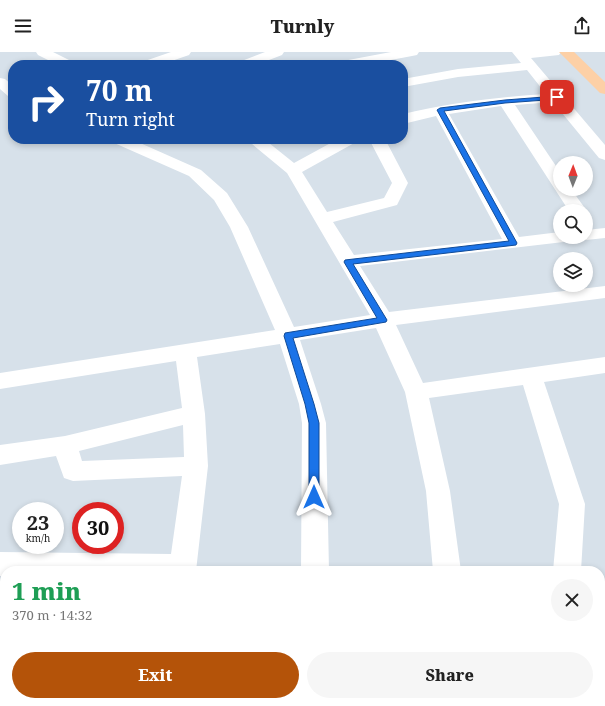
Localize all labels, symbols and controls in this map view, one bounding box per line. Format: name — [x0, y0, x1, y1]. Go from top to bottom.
text: Turnly — [271, 14, 334, 38]
icon: menu — [12, 15, 34, 37]
icon: share — [571, 15, 593, 37]
text: 70 m — [86, 71, 153, 109]
icon: right — [20, 76, 72, 128]
pin — [540, 80, 574, 114]
icon: arrive — [546, 86, 568, 108]
text: Turn right — [86, 107, 175, 131]
north arrow — [553, 156, 593, 196]
map controls — [553, 156, 593, 292]
button: search — [553, 204, 593, 244]
button: layers — [553, 252, 593, 292]
position arrow — [293, 476, 335, 518]
speed limit sign: 30 — [72, 502, 124, 554]
text: 23 — [27, 509, 49, 536]
text: km/h — [26, 531, 50, 545]
text: 1 min — [12, 574, 81, 607]
button: close — [551, 579, 593, 621]
text: 370 m · 14:32 — [12, 606, 92, 624]
button: Exit — [12, 652, 299, 698]
button: Share — [307, 652, 593, 698]

